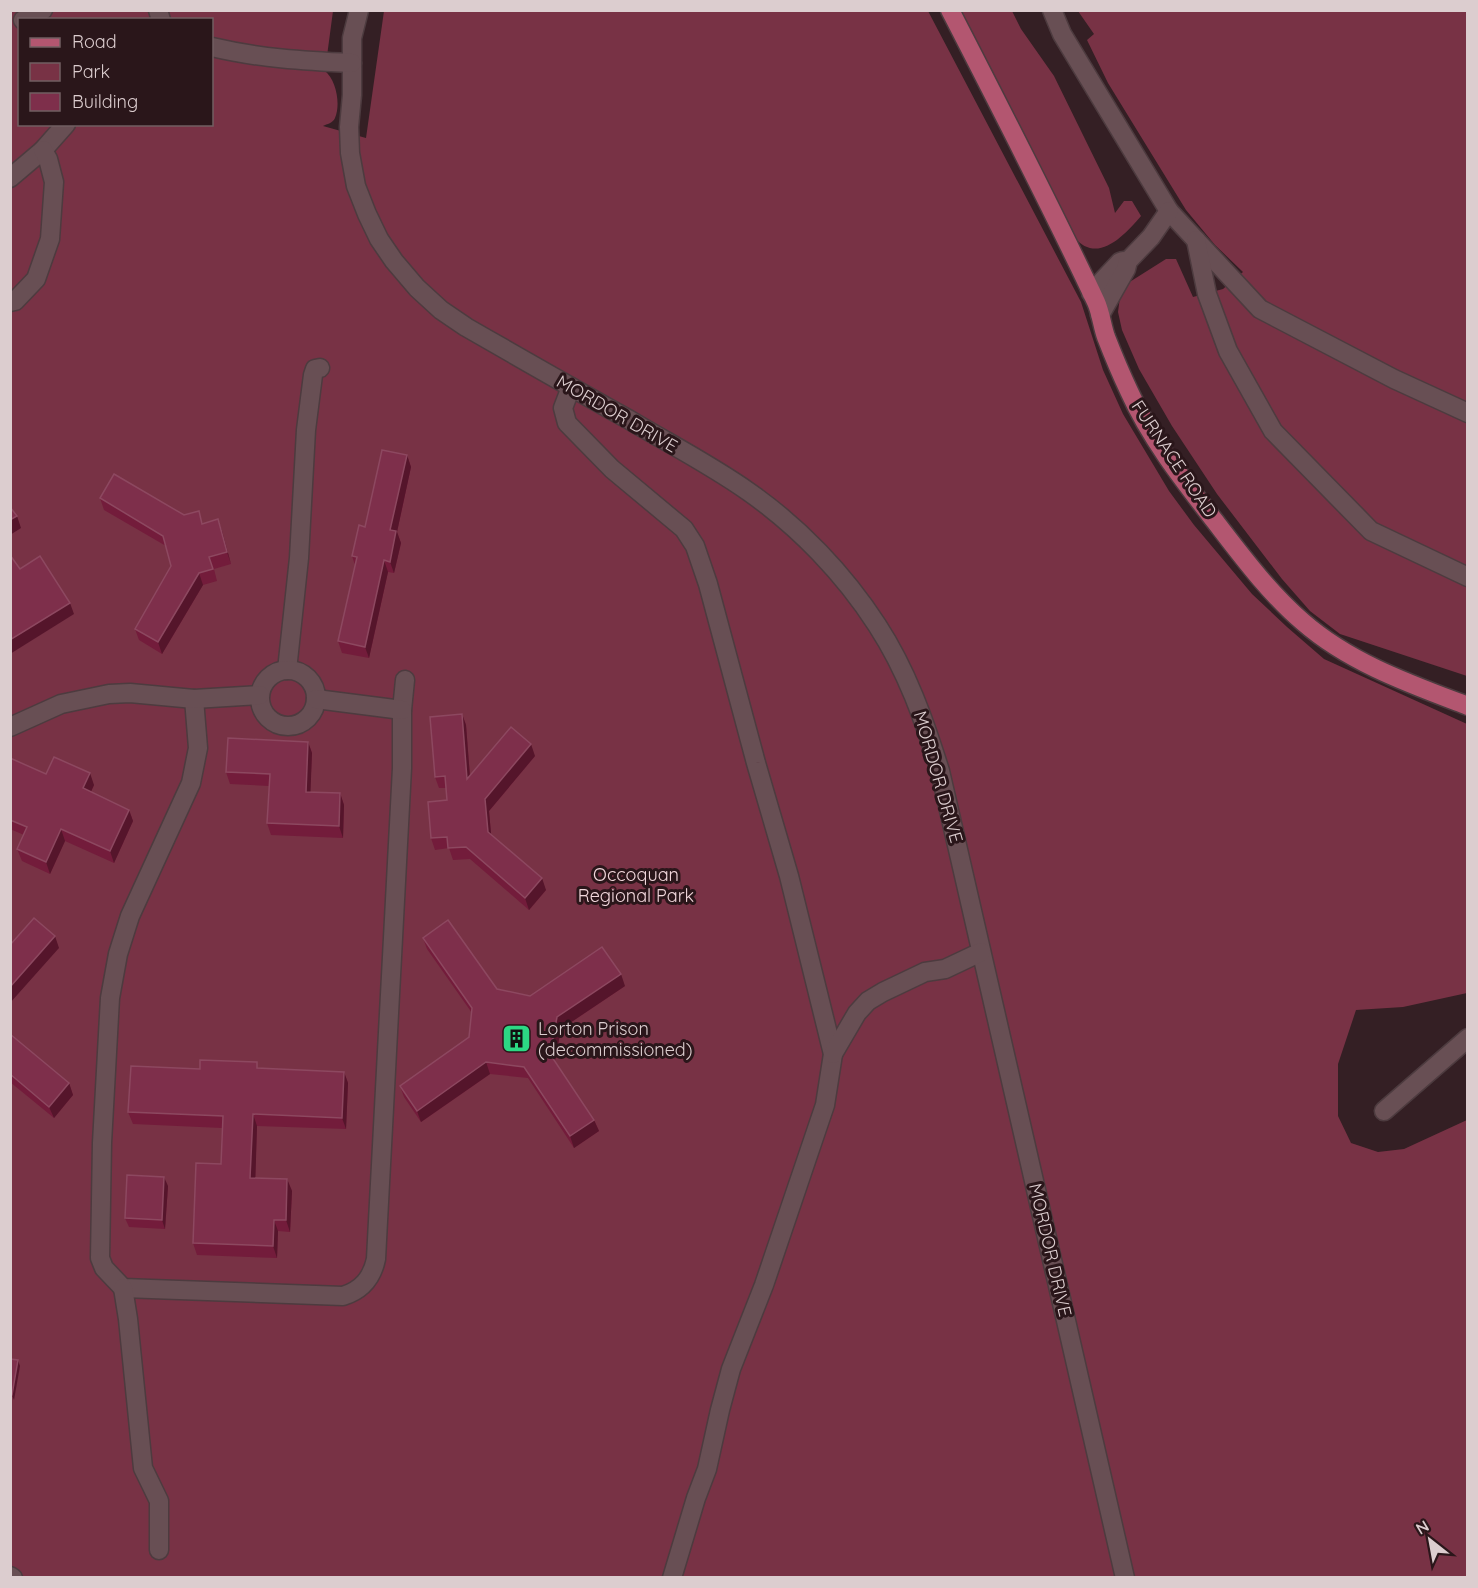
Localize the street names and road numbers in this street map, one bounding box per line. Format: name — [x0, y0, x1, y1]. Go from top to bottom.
street label: MORDOR DRIVE — [553, 370, 682, 458]
street label: FURNACE ROAD — [1127, 396, 1222, 522]
street label: MORDOR DRIVE — [909, 708, 968, 845]
street label: MORDOR DRIVE — [1024, 1181, 1077, 1319]

